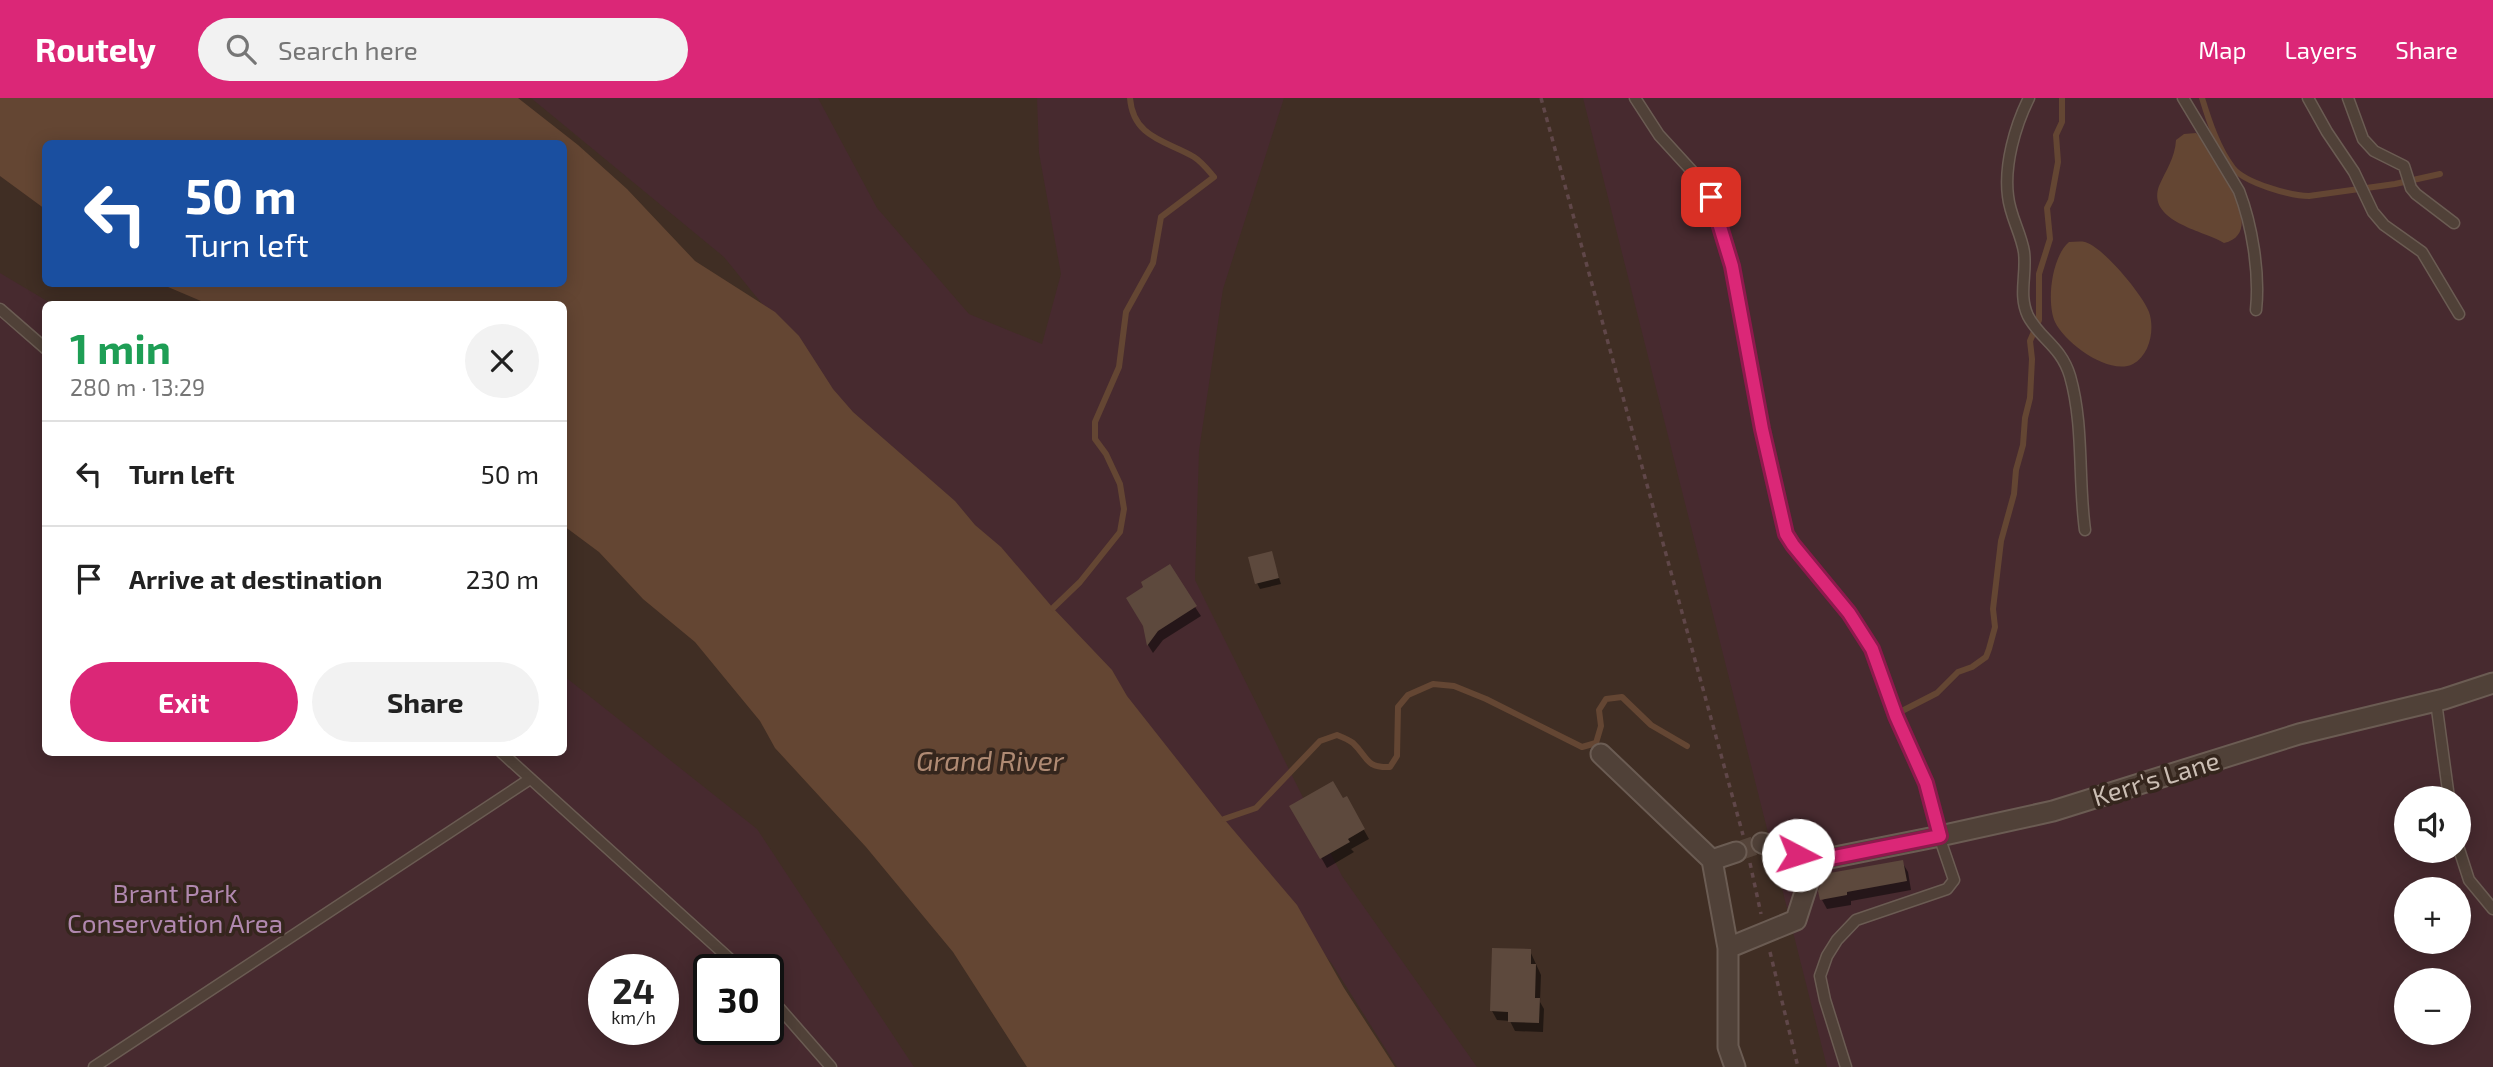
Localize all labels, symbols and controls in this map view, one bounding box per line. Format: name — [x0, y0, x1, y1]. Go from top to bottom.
search box — [198, 18, 688, 81]
text: Routely — [35, 29, 156, 69]
icon: search — [222, 30, 260, 68]
text: Search here — [278, 34, 418, 65]
text: Map — [2198, 35, 2246, 64]
text: Layers — [2284, 35, 2357, 64]
text: Share — [2395, 35, 2458, 64]
text: 50 m — [185, 165, 297, 224]
pin — [1681, 167, 1741, 227]
icon: left — [70, 168, 161, 259]
icon: arrive — [1692, 178, 1730, 216]
text: Turn left — [185, 225, 309, 263]
text: 1 min — [70, 322, 171, 372]
button: close — [465, 324, 539, 398]
text: 280 m · 13:29 — [70, 373, 205, 401]
icon: left — [70, 455, 108, 493]
text: Turn left — [129, 458, 235, 489]
text: 50 m — [481, 458, 539, 489]
icon: arrive — [70, 560, 108, 598]
text: Arrive at destination — [129, 563, 382, 594]
text: 230 m — [466, 563, 539, 594]
button: Exit — [70, 662, 298, 742]
button: Share — [312, 662, 539, 742]
water label: Grand River — [916, 743, 1065, 777]
street label: Kerr's Lane — [2088, 744, 2223, 812]
map controls — [2394, 786, 2471, 1045]
button: sound — [2394, 786, 2471, 863]
position arrow — [1761, 818, 1835, 892]
park label: Brant Park Conservation Area — [67, 877, 283, 938]
button: + — [2394, 877, 2471, 954]
speed limit sign: 30 — [693, 954, 784, 1045]
button: − — [2394, 968, 2471, 1045]
text: 24 — [612, 969, 655, 1011]
text: km/h — [611, 1006, 656, 1028]

